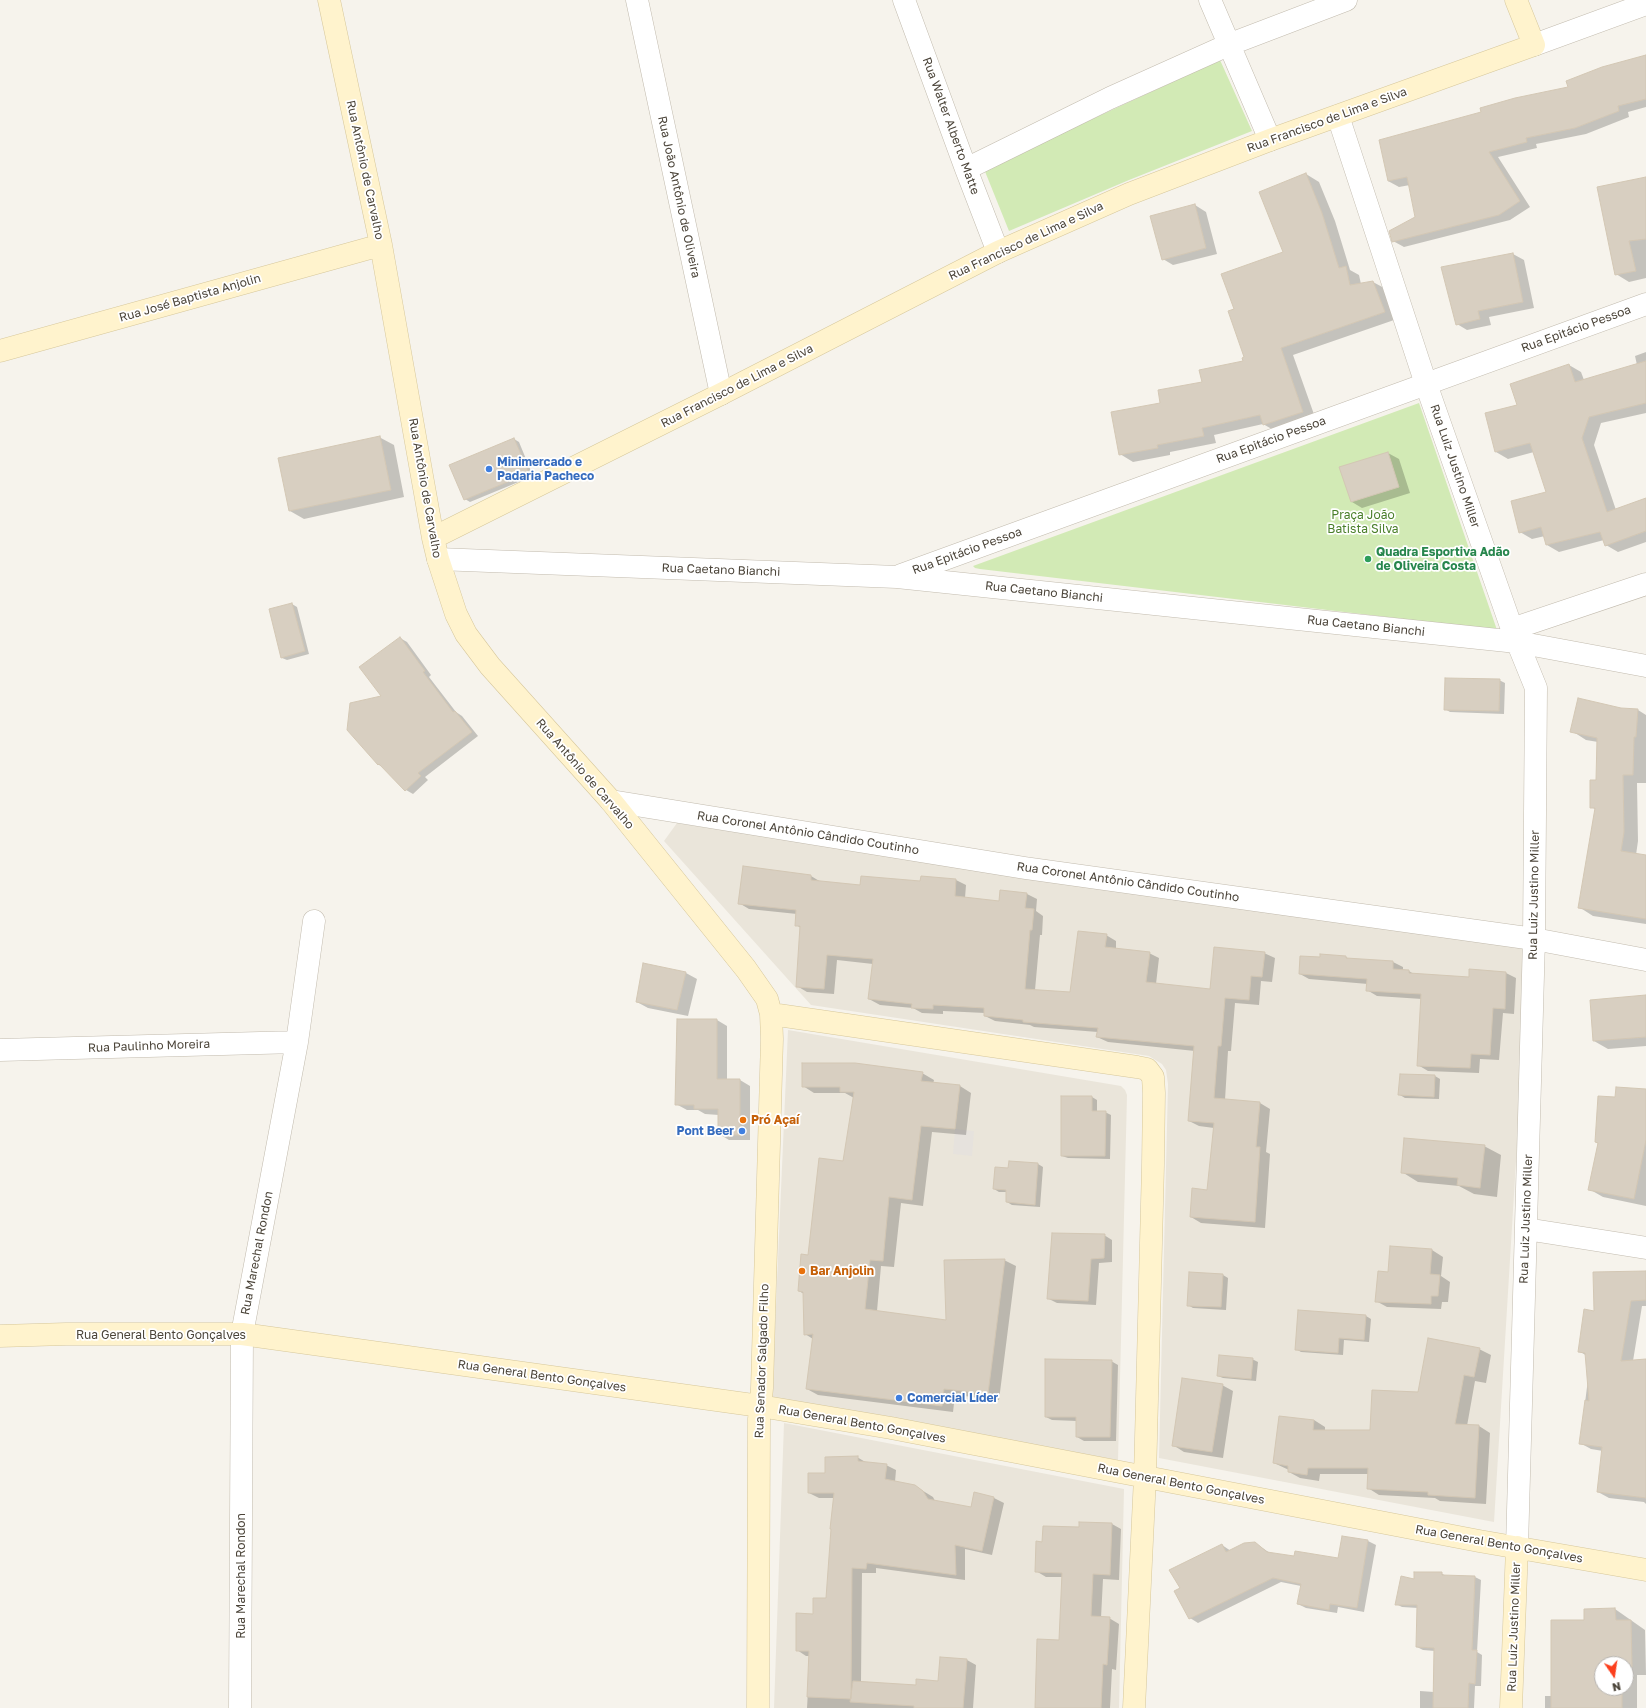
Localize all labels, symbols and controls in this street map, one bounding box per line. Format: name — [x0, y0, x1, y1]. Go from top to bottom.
street label: Rua Walter Alberto Matte — [919, 55, 983, 197]
street label: Rua Francisco de Lima e Silva — [1245, 84, 1409, 156]
street label: Rua Antônio de Carvalho — [343, 99, 387, 241]
street label: Rua João Antônio de Oliveira — [655, 115, 703, 279]
street label: Rua Francisco de Lima e Silva — [946, 199, 1106, 283]
street label: Rua José Baptista Anjolin — [118, 271, 262, 325]
street label: Rua Epitácio Pessoa — [1519, 302, 1633, 356]
street label: Rua Francisco de Lima e Silva — [658, 341, 816, 431]
street label: Rua Luiz Justino Miller — [1427, 402, 1483, 530]
street label: Rua Epitácio Pessoa — [1214, 413, 1328, 467]
street label: Rua Antônio de Carvalho — [406, 417, 444, 559]
place label: Minimercado e Padaria Pacheco — [497, 455, 594, 483]
marker: Minimercado e Padaria Pacheco — [484, 464, 494, 474]
park label: Praça João Batista Silva — [1327, 508, 1399, 536]
street label: Rua Epitácio Pessoa — [910, 524, 1024, 578]
place label: Quadra Esportiva Adão de Oliveira Costa — [1376, 545, 1510, 573]
marker: Quadra Esportiva Adão de Oliveira Costa — [1363, 554, 1373, 564]
street label: Rua Caetano Bianchi — [661, 561, 781, 579]
street label: Rua Caetano Bianchi — [984, 579, 1104, 605]
street label: Rua Caetano Bianchi — [1306, 613, 1426, 639]
street label: Rua Antônio de Carvalho — [533, 716, 637, 832]
street label: Rua Coronel Antônio Cândido Coutinho — [696, 808, 920, 858]
street label: Rua Luiz Justino Miller — [1526, 830, 1542, 960]
street label: Rua Coronel Antônio Cândido Coutinho — [1016, 859, 1240, 905]
street label: Rua Paulinho Moreira — [88, 1037, 210, 1055]
place label: Pró Açaí — [751, 1113, 799, 1127]
marker: Pró Açaí — [738, 1115, 748, 1125]
place label: Pont Beer — [677, 1124, 734, 1138]
marker: Pont Beer — [737, 1126, 747, 1136]
street label: Rua Luiz Justino Miller — [1517, 1154, 1535, 1284]
street label: Rua Marechal Rondon — [238, 1190, 276, 1316]
place label: Bar Anjolin — [810, 1264, 874, 1278]
marker: Bar Anjolin — [797, 1266, 807, 1276]
street label: Rua Senador Salgado Filho — [752, 1283, 772, 1439]
street label: Rua General Bento Gonçalves — [76, 1328, 246, 1342]
street label: Rua General Bento Gonçalves — [457, 1357, 627, 1395]
place label: Comercial Líder — [907, 1391, 998, 1405]
marker: Comercial Líder — [894, 1393, 904, 1403]
street label: Rua General Bento Gonçalves — [777, 1402, 947, 1446]
street label: Rua General Bento Gonçalves — [1096, 1461, 1266, 1507]
street label: Rua Marechal Rondon — [234, 1513, 248, 1639]
street label: Rua General Bento Gonçalves — [1414, 1522, 1584, 1566]
street label: Rua Luiz Justino Miller — [1505, 1562, 1523, 1692]
north arrow — [1594, 1656, 1634, 1696]
text: N — [1611, 1680, 1622, 1694]

